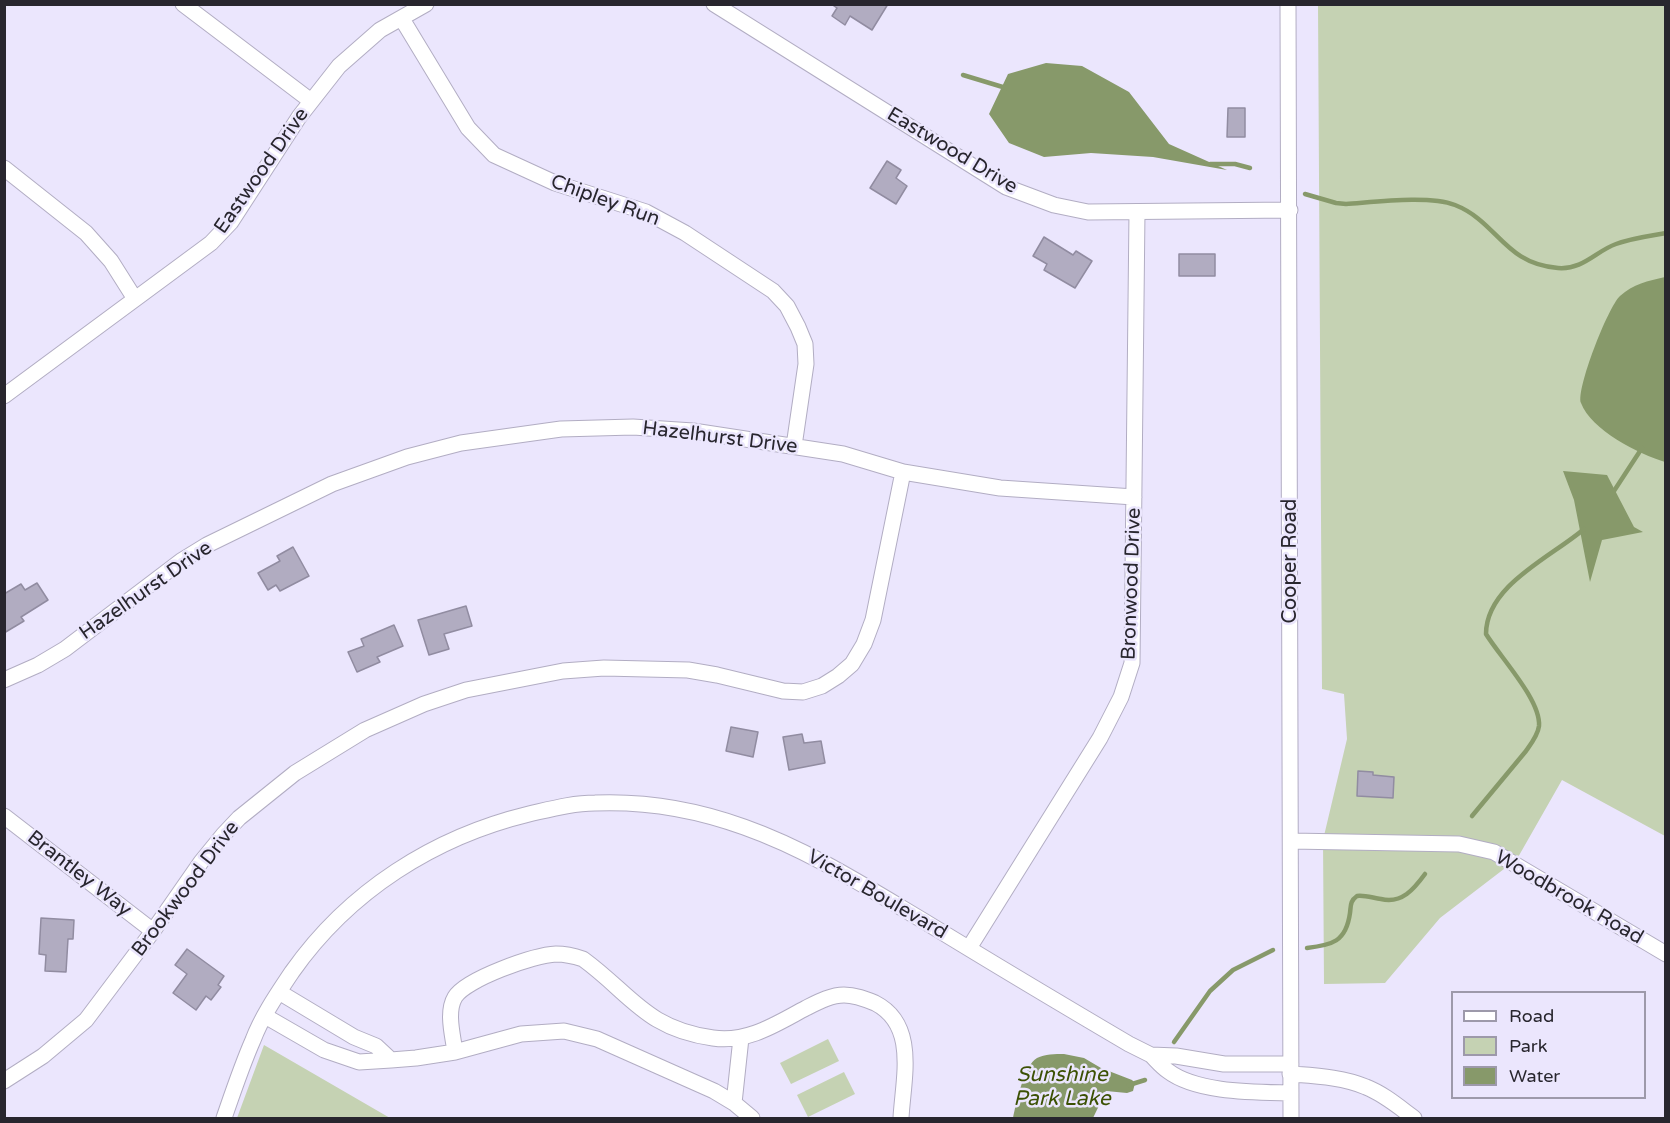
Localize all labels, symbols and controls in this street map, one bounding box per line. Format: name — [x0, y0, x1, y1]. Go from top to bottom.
street label: Eastwood Drive — [210, 103, 314, 239]
street label: Eastwood Drive — [882, 103, 1022, 199]
street label: Chipley Run — [547, 170, 663, 232]
street label: Hazelhurst Drive — [641, 417, 799, 459]
street label: Cooper Road — [1279, 499, 1303, 623]
street label: Bronwood Drive — [1117, 507, 1147, 661]
street label: Hazelhurst Drive — [75, 536, 217, 646]
street label: Brookwood Drive — [127, 817, 245, 961]
street label: Brantley Way — [22, 826, 136, 922]
street label: Victor Boulevard — [803, 845, 951, 945]
street label: Woodbrook Road — [1491, 846, 1647, 950]
legend — [1451, 991, 1646, 1099]
text: Road — [1509, 1005, 1554, 1027]
text: Park — [1509, 1035, 1547, 1057]
water label: Sunshine Park Lake — [1013, 1062, 1111, 1112]
text: Water — [1509, 1065, 1560, 1087]

